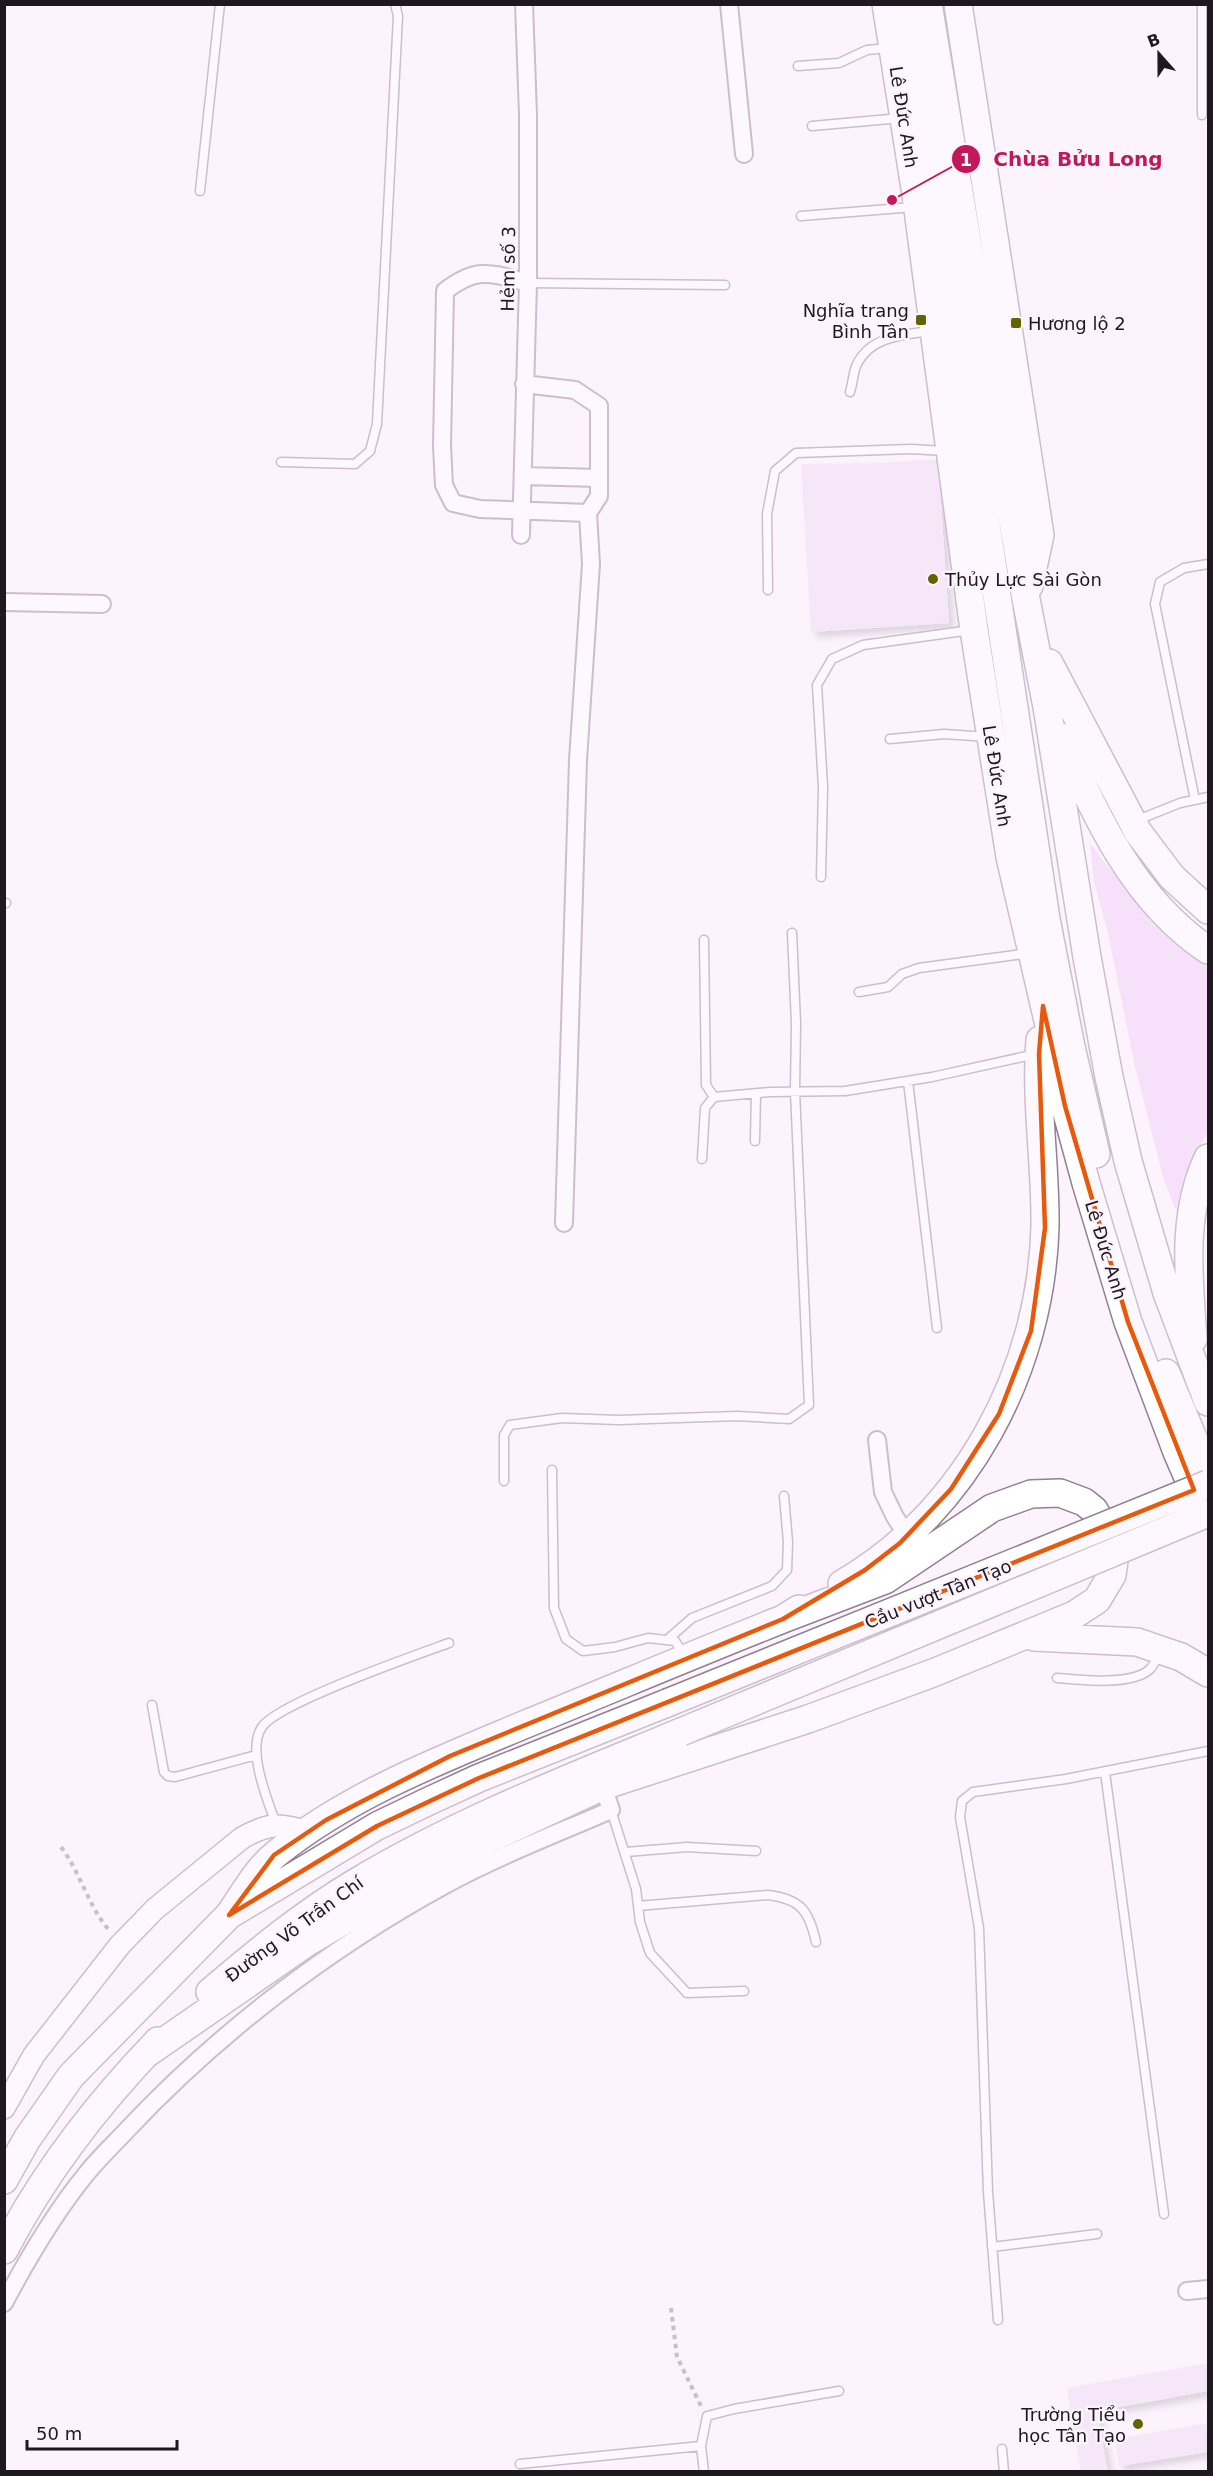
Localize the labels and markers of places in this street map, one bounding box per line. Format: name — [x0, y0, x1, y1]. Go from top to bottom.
callout: Chùa Bửu Long — [951, 140, 1175, 178]
place label: Nghĩa trang Bình Tân — [803, 300, 909, 342]
marker: Nghĩa trang Bình Tân — [914, 313, 928, 327]
place label: Hương lộ 2 — [1028, 313, 1126, 334]
marker: Hương lộ 2 — [1009, 316, 1023, 330]
place label: Thủy Lực Sài Gòn — [944, 569, 1102, 590]
marker: Thủy Lực Sài Gòn — [926, 572, 940, 586]
place label: Trường Tiểu học Tân Tạo — [1018, 2404, 1126, 2446]
marker: Trường Tiểu học Tân Tạo — [1131, 2417, 1145, 2431]

